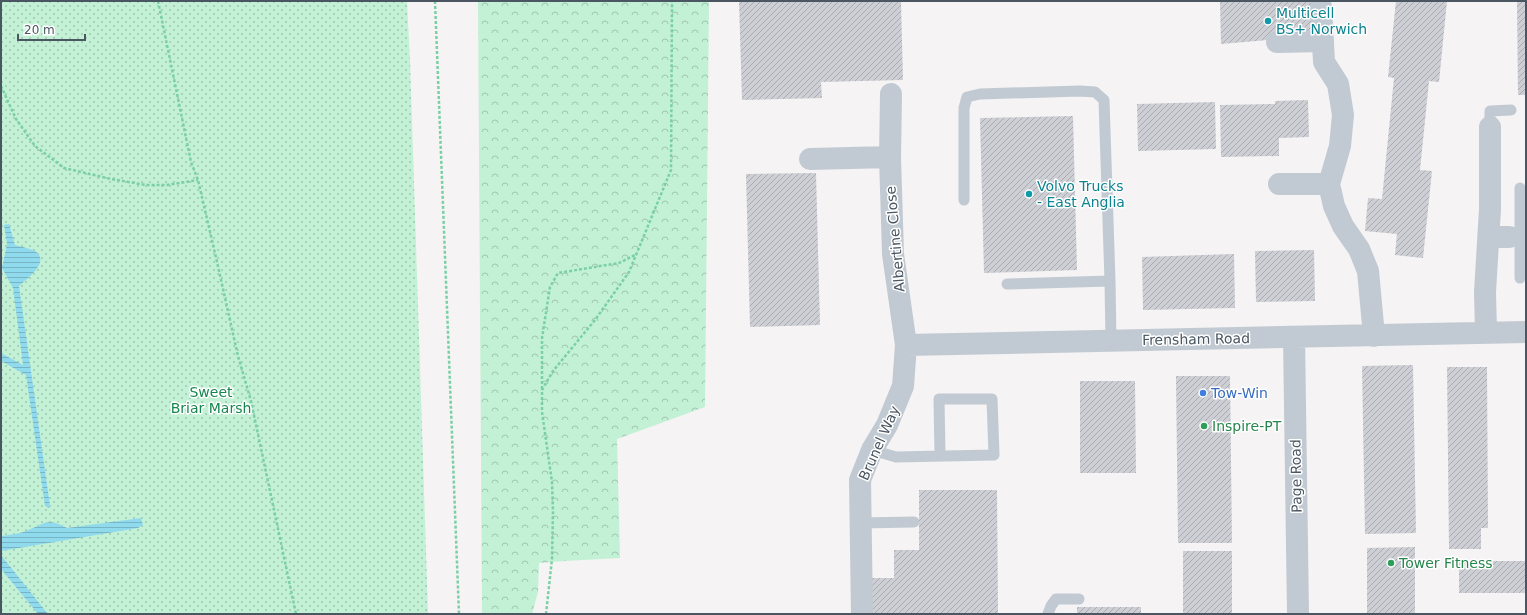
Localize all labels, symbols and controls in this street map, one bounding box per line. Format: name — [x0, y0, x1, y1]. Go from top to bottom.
place label: Multicell BS+ Norwich — [1276, 5, 1367, 37]
scale bar — [18, 16, 85, 42]
marker: Multicell BS+ Norwich — [1263, 16, 1273, 26]
text: 20 m — [24, 23, 55, 37]
place label: Volvo Trucks - East Anglia — [1037, 178, 1125, 210]
street label: Albertine Close — [882, 185, 908, 293]
marker: Volvo Trucks - East Anglia — [1024, 189, 1034, 199]
street label: Frensham Road — [1142, 330, 1250, 348]
park label: Sweet Briar Marsh — [171, 384, 251, 416]
place label: Tow-Win — [1210, 385, 1268, 401]
marker: Tow-Win — [1198, 388, 1208, 398]
street label: Brunel Way — [855, 403, 903, 483]
place label: Inspire-PT — [1212, 418, 1282, 434]
marker: Inspire-PT — [1199, 421, 1209, 431]
street label: Page Road — [1287, 439, 1305, 513]
place label: Tower Fitness — [1398, 555, 1493, 571]
marker: Tower Fitness — [1386, 558, 1396, 568]

